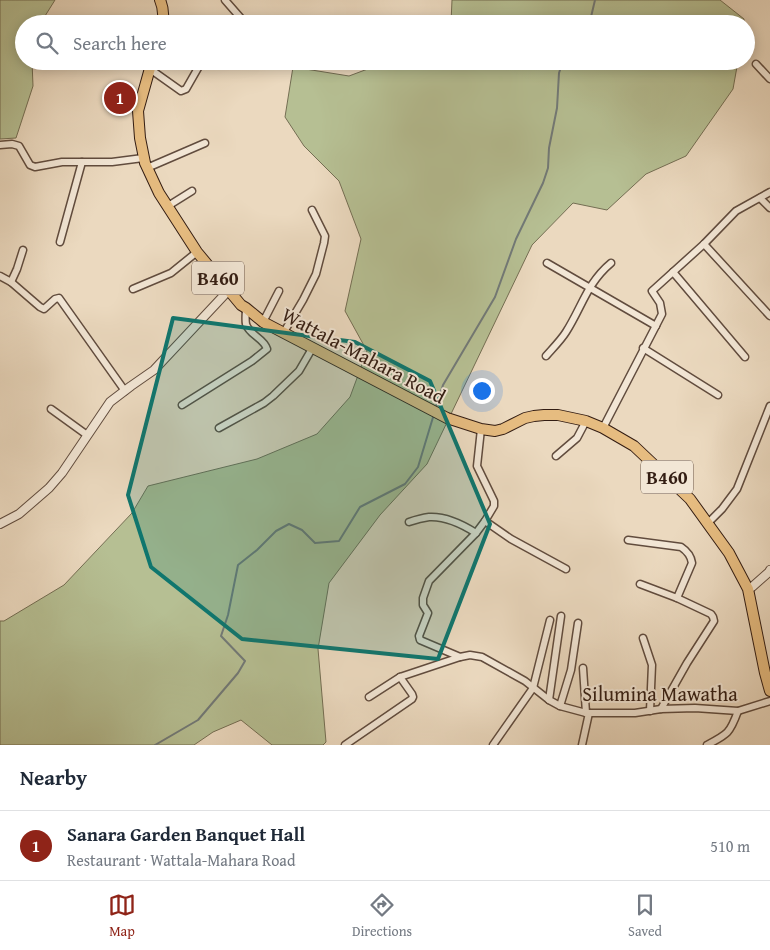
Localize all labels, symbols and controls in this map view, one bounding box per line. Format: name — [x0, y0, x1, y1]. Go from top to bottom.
search box — [15, 15, 755, 70]
icon: search — [33, 29, 61, 57]
text: Search here — [73, 29, 167, 57]
pin: 1 — [104, 79, 136, 117]
road number: B460 — [192, 262, 244, 294]
street label: Wattala-Mahara Road — [277, 300, 451, 411]
your location — [469, 378, 495, 404]
road number: B460 — [641, 461, 693, 494]
street label: Silumina Mawatha — [582, 679, 738, 708]
text: Nearby — [20, 762, 87, 793]
text: Sanara Garden Banquet Hall — [67, 820, 305, 848]
text: 1 — [32, 834, 40, 858]
text: 510 m — [710, 834, 750, 858]
text: Restaurant · Wattala-Mahara Road — [67, 848, 295, 872]
tab: Map — [108, 891, 136, 941]
tab: Directions — [352, 891, 412, 941]
tab: Saved — [628, 891, 662, 941]

